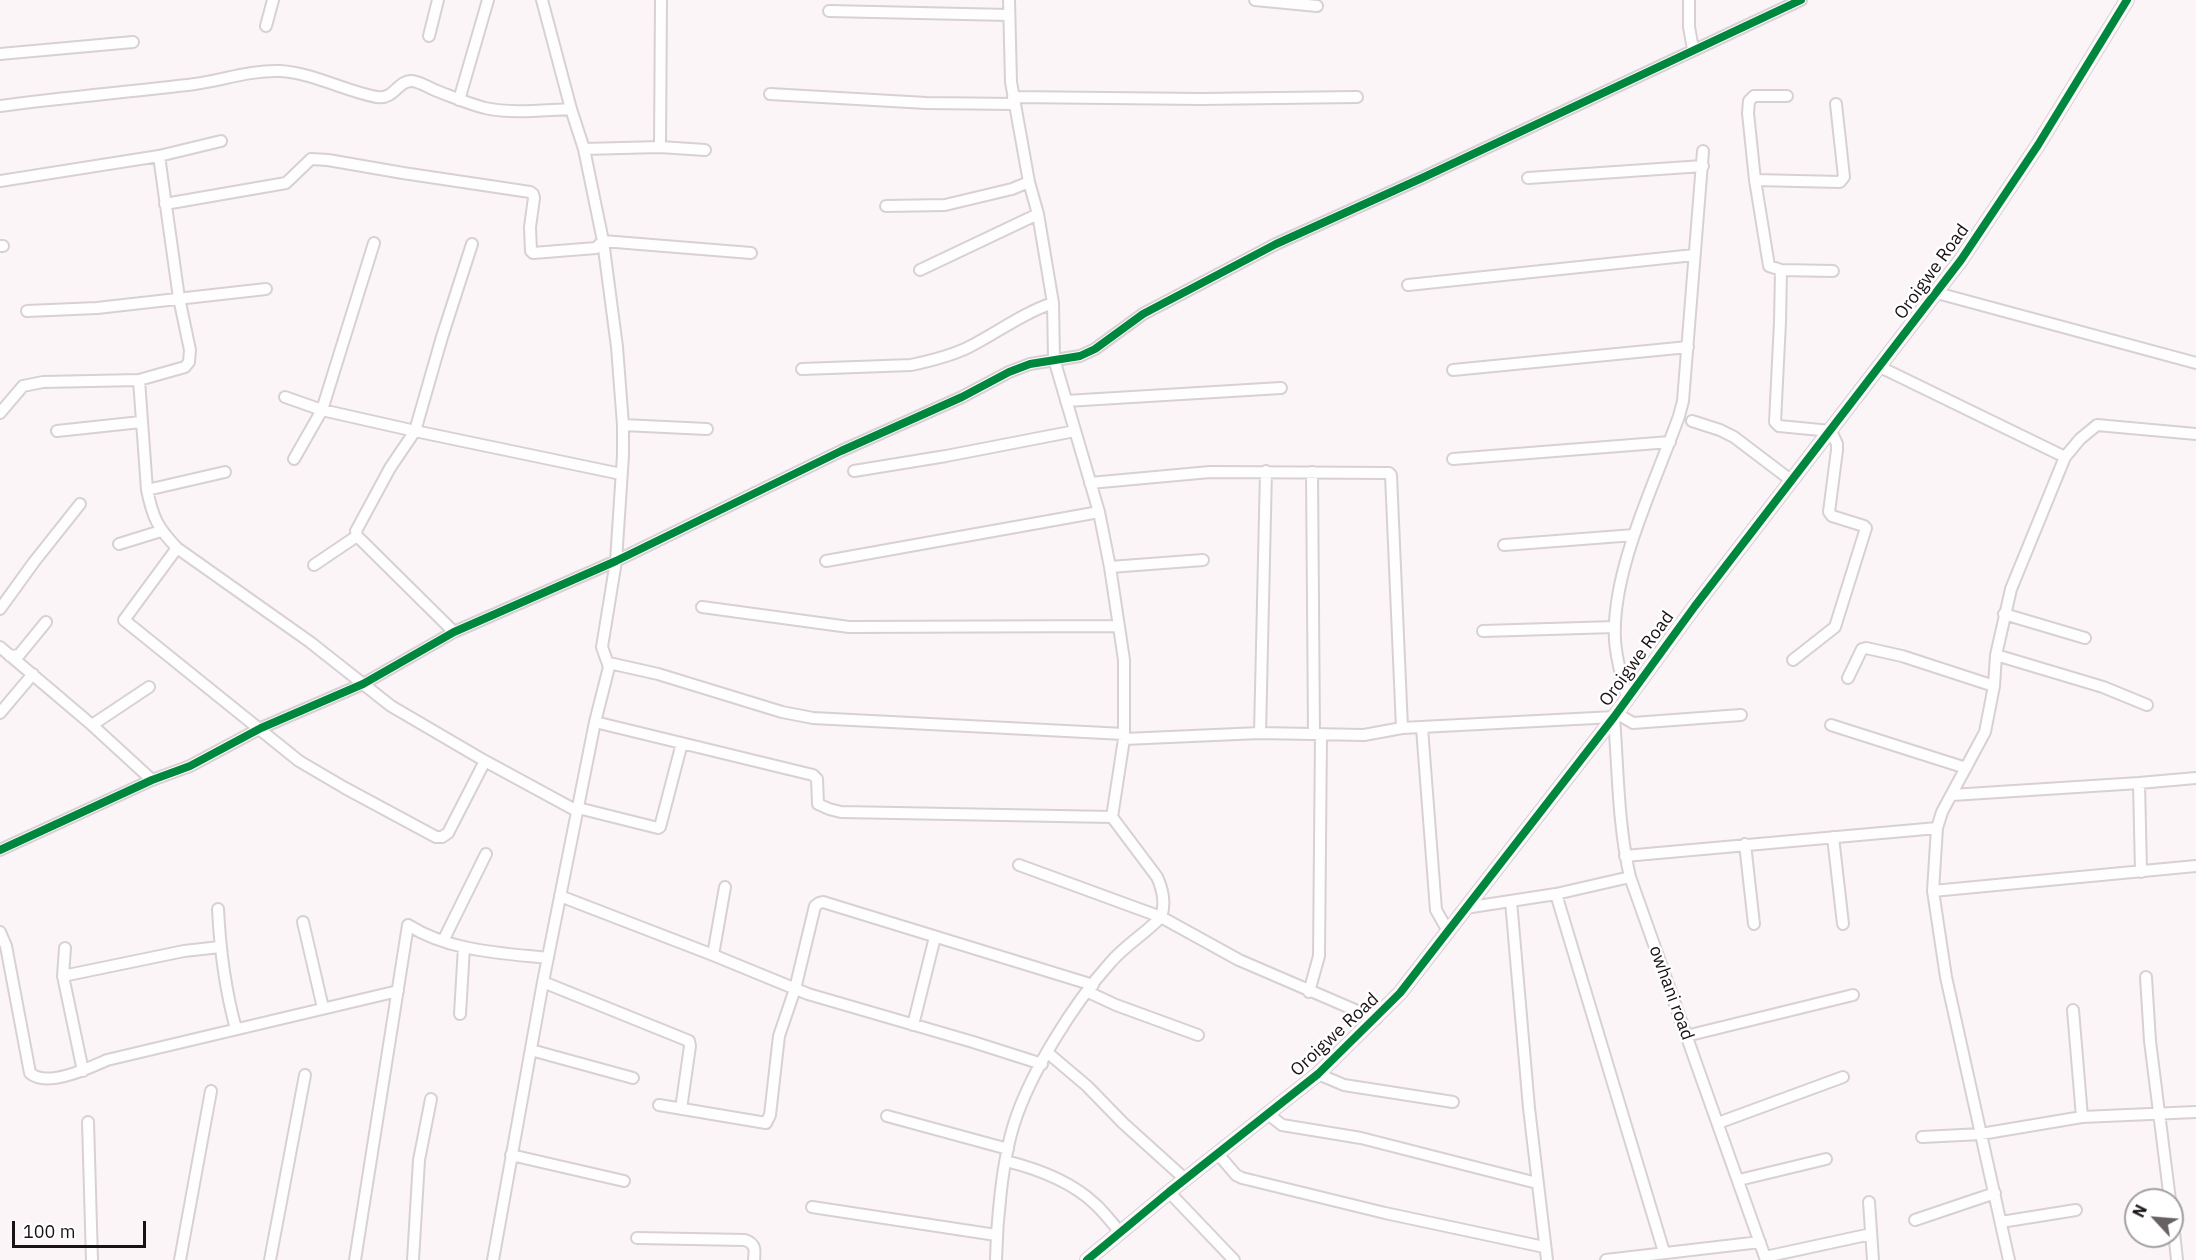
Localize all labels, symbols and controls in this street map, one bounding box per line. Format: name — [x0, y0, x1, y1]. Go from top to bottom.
street label: Oroigwe Road — [1890, 220, 1974, 324]
street label: Oroigwe Road — [1595, 607, 1679, 711]
street label: owhani road — [1644, 943, 1698, 1043]
street label: Oroigwe Road — [1286, 989, 1384, 1081]
north arrow — [2124, 1188, 2184, 1248]
text: N — [2128, 1201, 2151, 1221]
scale bar — [15, 1209, 148, 1247]
text: 100 m — [23, 1220, 75, 1243]

